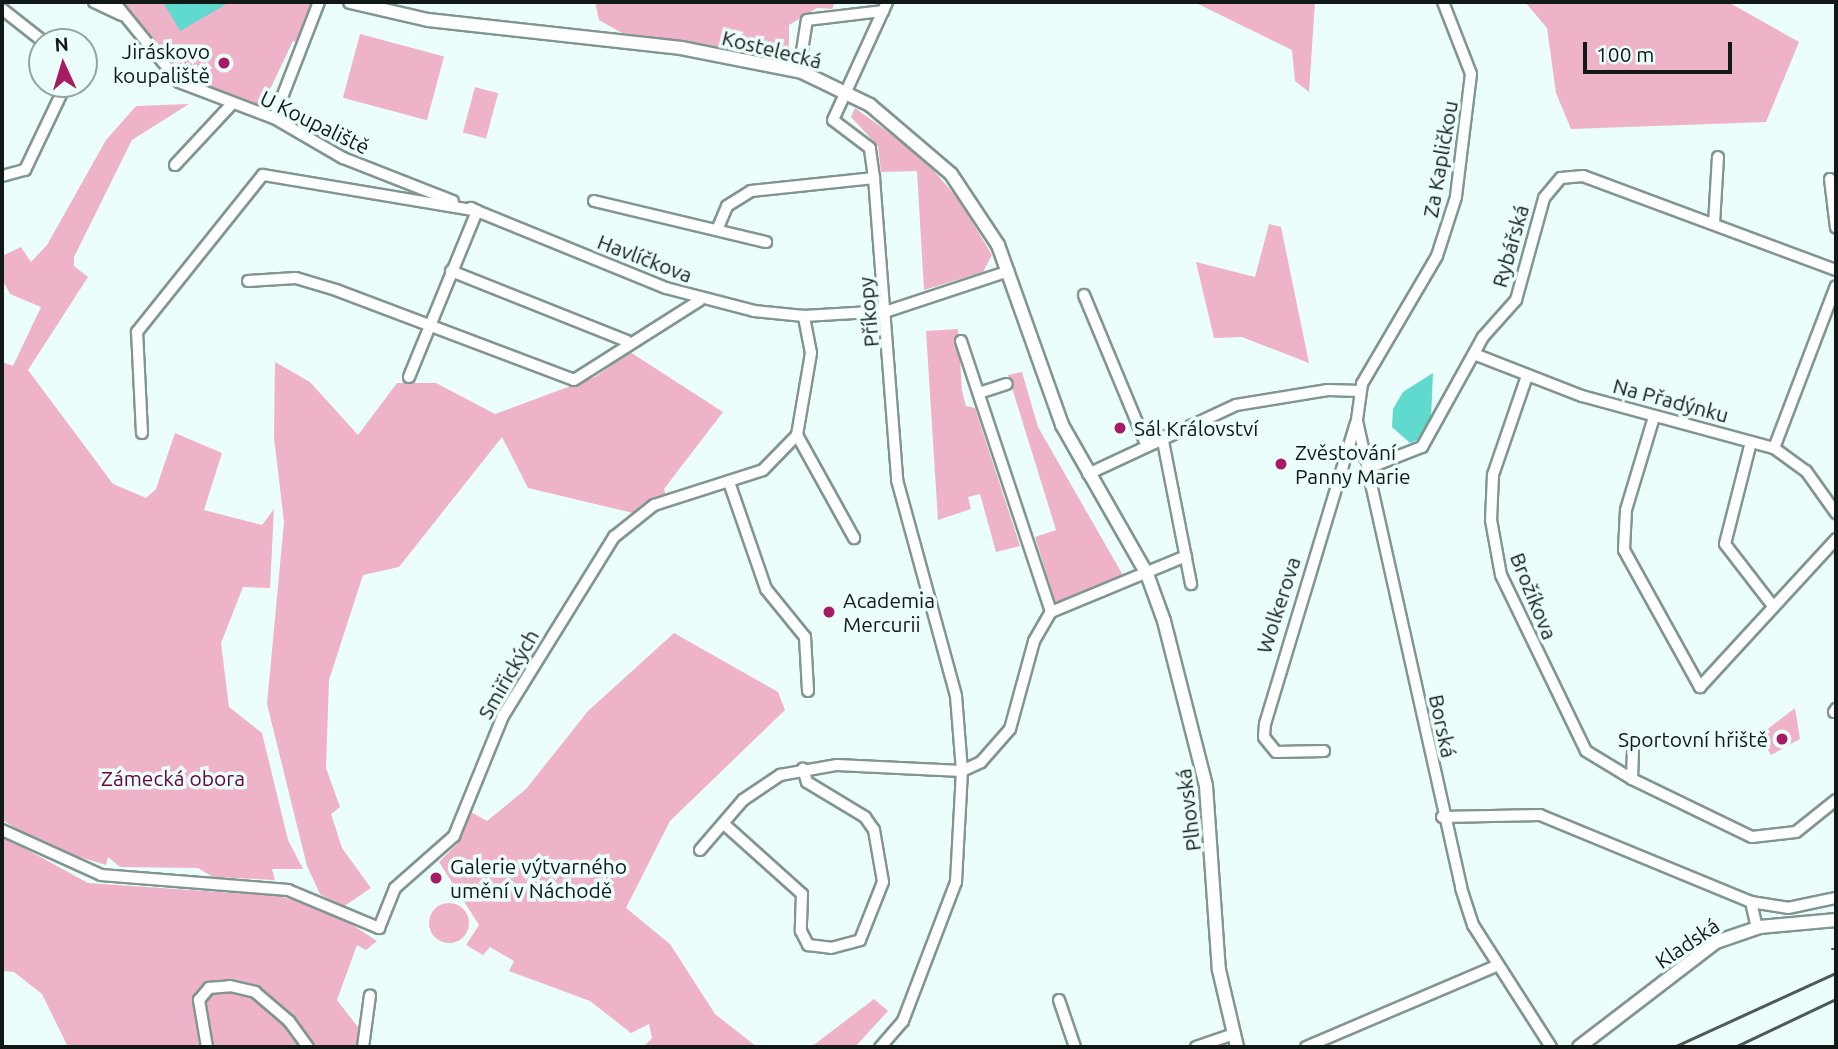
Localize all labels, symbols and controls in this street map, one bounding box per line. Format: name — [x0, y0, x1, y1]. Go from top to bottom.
street label: Kostelecká — [719, 24, 825, 74]
north arrow — [28, 28, 98, 98]
scale bar — [1586, 28, 1735, 72]
text: N — [54, 33, 70, 56]
place label: Jiráskovo koupaliště — [113, 38, 210, 88]
text: 100 m — [1596, 42, 1654, 66]
marker: Jiráskovo koupaliště — [216, 55, 232, 71]
street label: U Koupaliště — [256, 85, 374, 159]
street label: Za Kapličkou — [1417, 99, 1463, 219]
street label: Rybářská — [1486, 202, 1534, 290]
street label: Havlíčkova — [594, 228, 696, 288]
street label: Příkopy — [852, 276, 884, 348]
street label: Na Přadýnku — [1610, 372, 1732, 428]
place label: Sál Království — [1134, 415, 1258, 441]
marker: Sál Království — [1112, 420, 1128, 436]
place label: Zvěstování Panny Marie — [1295, 439, 1411, 489]
marker: Zvěstování Panny Marie — [1273, 456, 1289, 472]
street label: Brožíkova — [1505, 549, 1563, 643]
street label: Wolkerova — [1251, 554, 1305, 656]
place label: Academia Mercurii — [843, 587, 935, 637]
marker: Academia Mercurii — [821, 604, 837, 620]
street label: Smiřických — [472, 625, 544, 723]
street label: Borská — [1424, 692, 1462, 760]
place label: Sportovní hřiště — [1618, 726, 1768, 752]
marker: Sportovní hřiště — [1774, 731, 1790, 747]
park label: Zámecká obora — [101, 765, 245, 791]
street label: Plhovská — [1170, 767, 1206, 853]
place label: Galerie výtvarného umění v Náchodě — [450, 853, 627, 903]
marker: Galerie výtvarného umění v Náchodě — [428, 870, 444, 886]
street label: Kladská — [1650, 912, 1724, 974]

